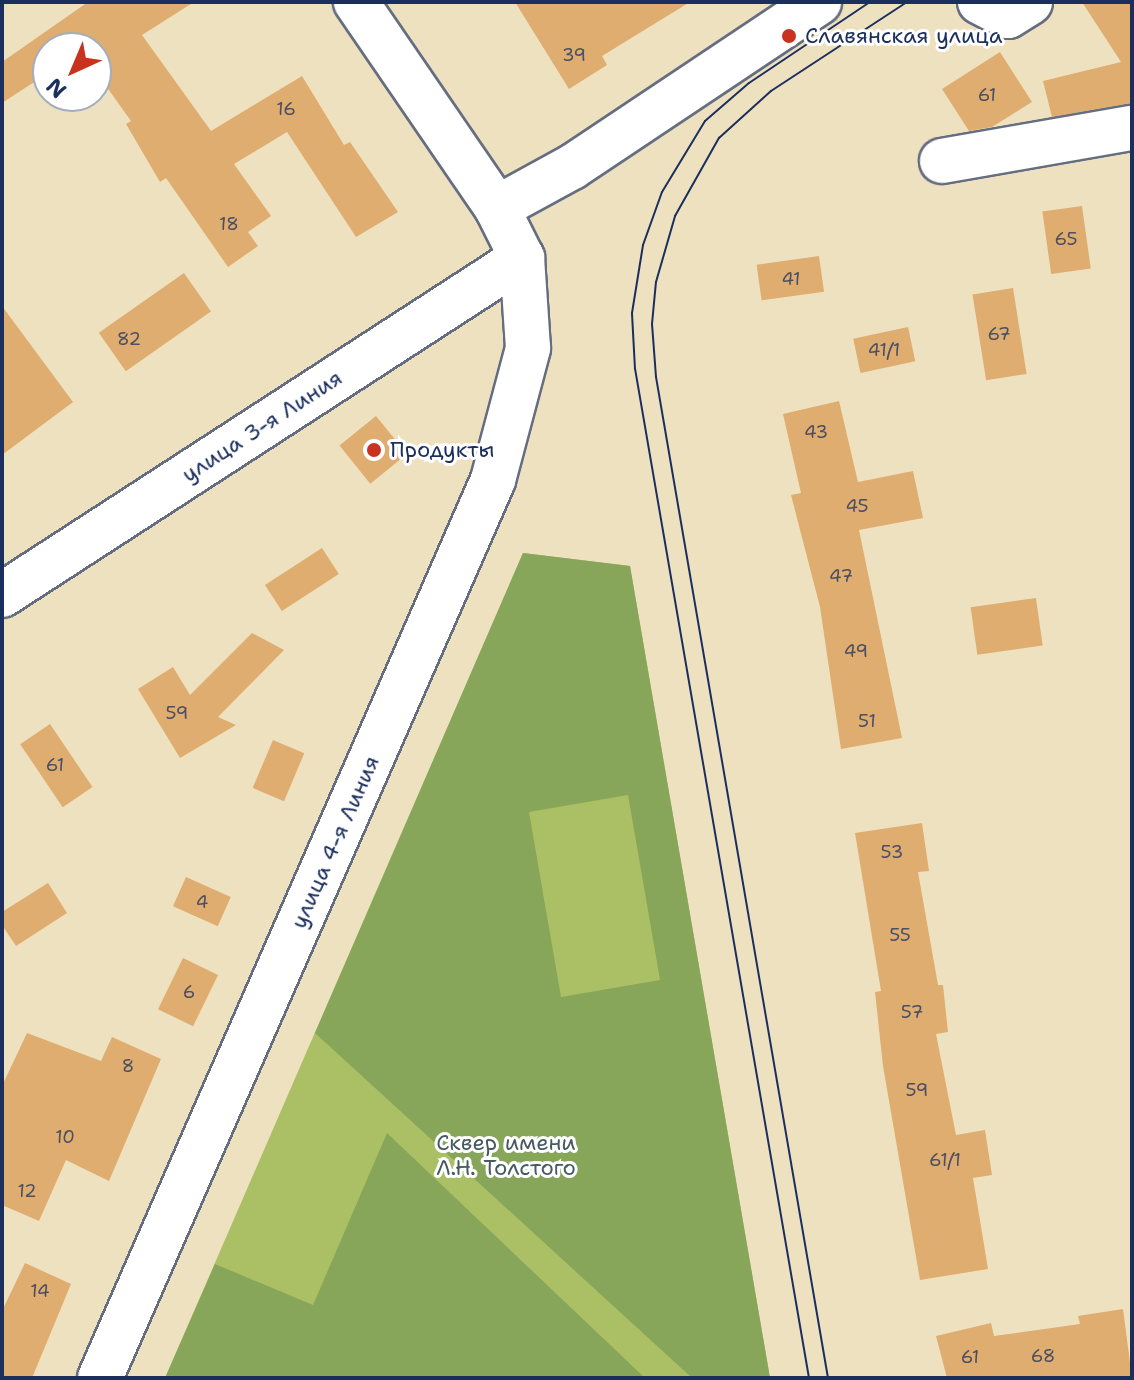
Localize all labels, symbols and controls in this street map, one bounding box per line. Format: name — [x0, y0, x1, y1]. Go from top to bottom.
place label: Славянская улица — [805, 23, 1002, 49]
marker: Славянская улица — [780, 27, 798, 45]
north arrow — [32, 32, 112, 112]
house number: 39 — [562, 44, 586, 66]
text: N — [40, 72, 73, 105]
house number: 61 — [978, 84, 996, 106]
house number: 16 — [276, 98, 296, 120]
house number: 18 — [219, 213, 239, 235]
house number: 65 — [1055, 228, 1077, 250]
house number: 41 — [781, 268, 801, 290]
house number: 67 — [987, 323, 1011, 345]
house number: 82 — [117, 328, 141, 350]
house number: 41/1 — [868, 339, 900, 361]
street label: улица 3-я Линия — [177, 364, 347, 488]
house number: 43 — [804, 421, 828, 443]
place label: Продукты — [390, 437, 495, 463]
marker: Продукты — [365, 441, 383, 459]
house number: 45 — [845, 495, 869, 517]
house number: 47 — [829, 565, 853, 587]
house number: 49 — [844, 640, 868, 662]
house number: 59 — [166, 702, 188, 724]
house number: 51 — [858, 710, 876, 732]
street label: улица 4-я Линия — [285, 752, 385, 932]
house number: 61 — [46, 754, 64, 776]
house number: 53 — [881, 841, 903, 863]
house number: 4 — [196, 891, 208, 913]
house number: 55 — [889, 924, 911, 946]
house number: 6 — [183, 981, 195, 1003]
house number: 57 — [901, 1001, 923, 1023]
house number: 8 — [122, 1055, 134, 1077]
house number: 59 — [906, 1079, 928, 1101]
house number: 10 — [55, 1126, 75, 1148]
park label: Сквер имени Л.Н. Толстого — [436, 1129, 576, 1180]
house number: 61/1 — [929, 1149, 961, 1171]
house number: 12 — [17, 1180, 37, 1202]
house number: 14 — [30, 1280, 50, 1302]
house number: 68 — [1031, 1345, 1055, 1367]
house number: 61 — [961, 1346, 979, 1368]

